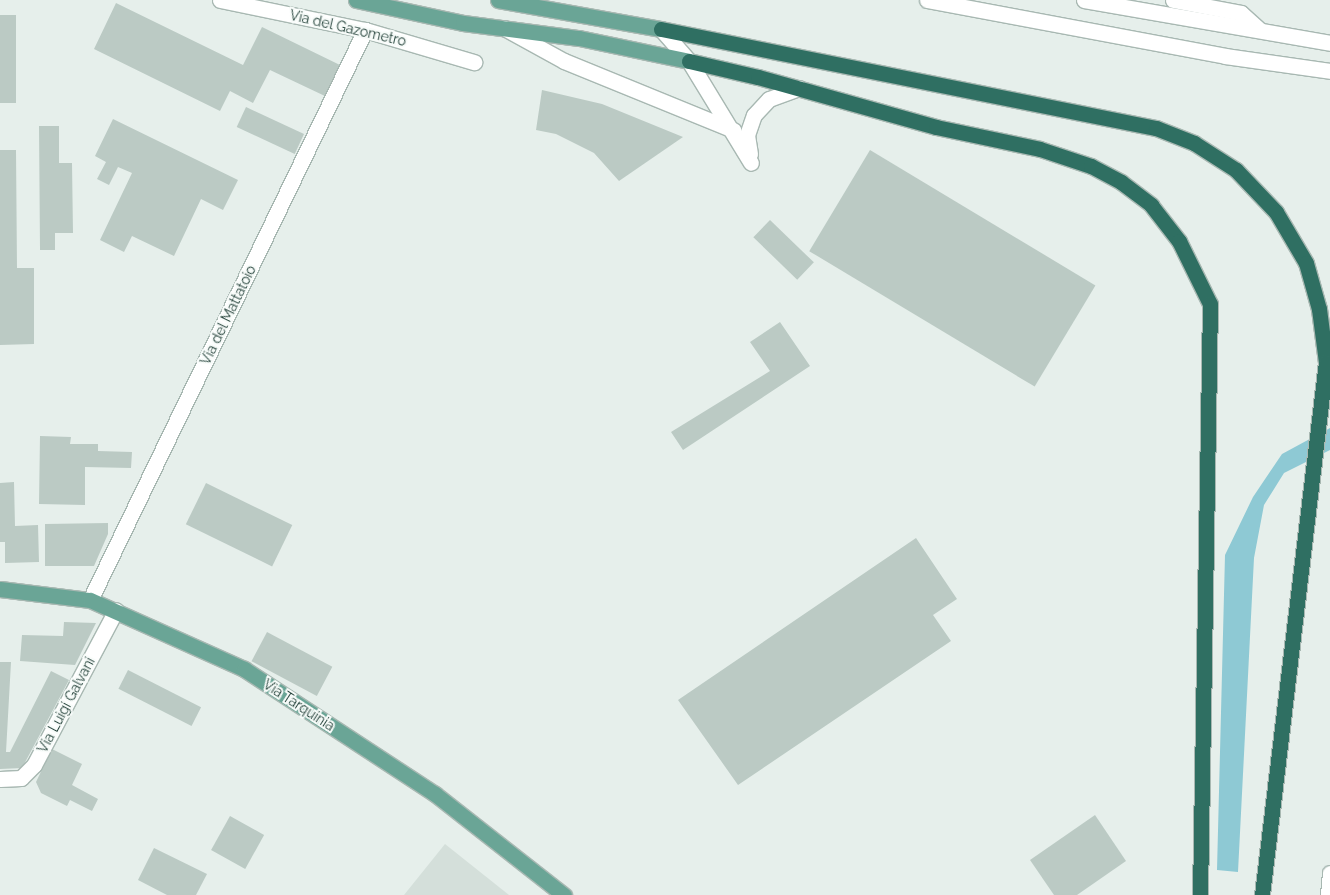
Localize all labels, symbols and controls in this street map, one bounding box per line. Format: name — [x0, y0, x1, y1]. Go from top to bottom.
street label: Via del Gazometro — [288, 6, 408, 50]
street label: Via del Mattatoio — [197, 262, 259, 368]
street label: Via Luigi Galvani — [34, 654, 98, 756]
street label: Via Tarquinia — [260, 676, 338, 734]

